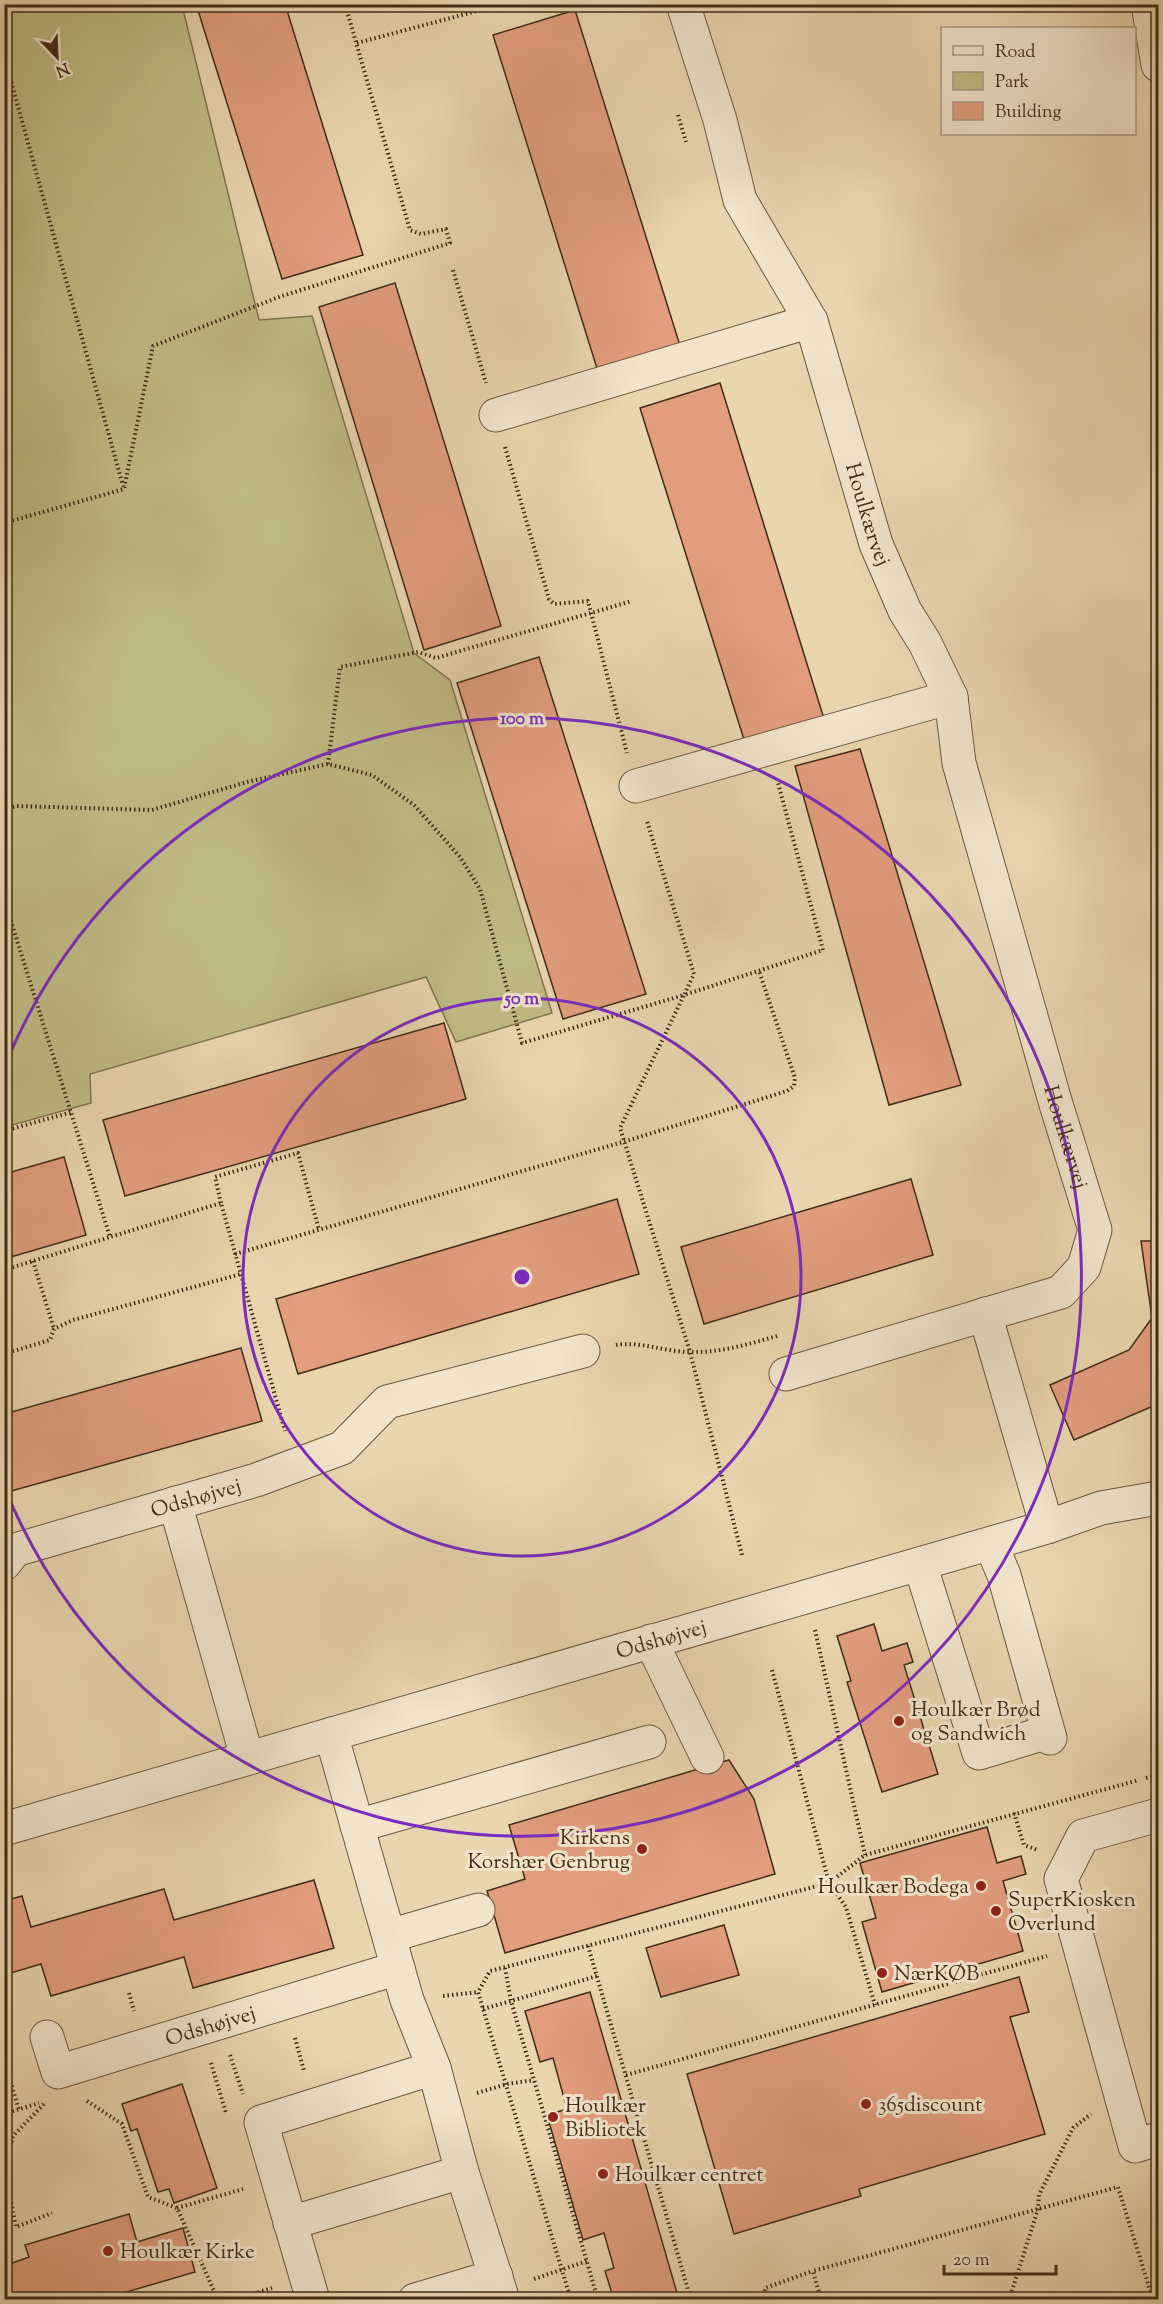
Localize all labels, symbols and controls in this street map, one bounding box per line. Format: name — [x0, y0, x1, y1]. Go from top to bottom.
north arrow — [27, 27, 87, 87]
legend — [941, 27, 1136, 135]
text: Road — [995, 40, 1035, 66]
text: N — [51, 55, 72, 82]
text: Park — [995, 70, 1030, 96]
text: Building — [995, 100, 1061, 126]
street label: Houlkærvej — [836, 460, 897, 571]
text: 100 m — [500, 707, 544, 733]
text: 50 m — [503, 987, 539, 1013]
street label: Houlkærvej — [1034, 1082, 1094, 1193]
centre of rings — [512, 1267, 532, 1287]
street label: Odshøjvej — [147, 1472, 245, 1527]
street label: Odshøjvej — [613, 1613, 711, 1668]
place label: Houlkær Brød og Sandwich — [911, 1696, 1041, 1750]
marker: Houlkær Brød og Sandwich — [892, 1714, 906, 1728]
place label: Kirkens Korshær Genbrug — [467, 1824, 630, 1878]
marker: Kirkens Korshær Genbrug — [635, 1842, 649, 1856]
place label: Houlkær Bodega — [818, 1873, 969, 1903]
marker: Houlkær Bodega — [974, 1879, 988, 1893]
place label: SuperKiosken Overlund — [1008, 1886, 1136, 1940]
marker: SuperKiosken Overlund — [989, 1904, 1003, 1918]
place label: NærKØB — [894, 1960, 979, 1990]
marker: NærKØB — [875, 1966, 889, 1980]
street label: Odshøjvej — [162, 1999, 260, 2055]
place label: 365discount — [878, 2091, 982, 2121]
place label: Houlkær Bibliotek — [565, 2092, 647, 2146]
marker: 365discount — [859, 2097, 873, 2111]
marker: Houlkær Bibliotek — [546, 2110, 560, 2124]
place label: Houlkær centret — [615, 2161, 764, 2191]
marker: Houlkær centret — [596, 2167, 610, 2181]
place label: Houlkær Kirke — [120, 2238, 255, 2268]
scale bar — [944, 2238, 1056, 2276]
marker: Houlkær Kirke — [101, 2244, 115, 2258]
text: 20 m — [953, 2248, 990, 2274]

